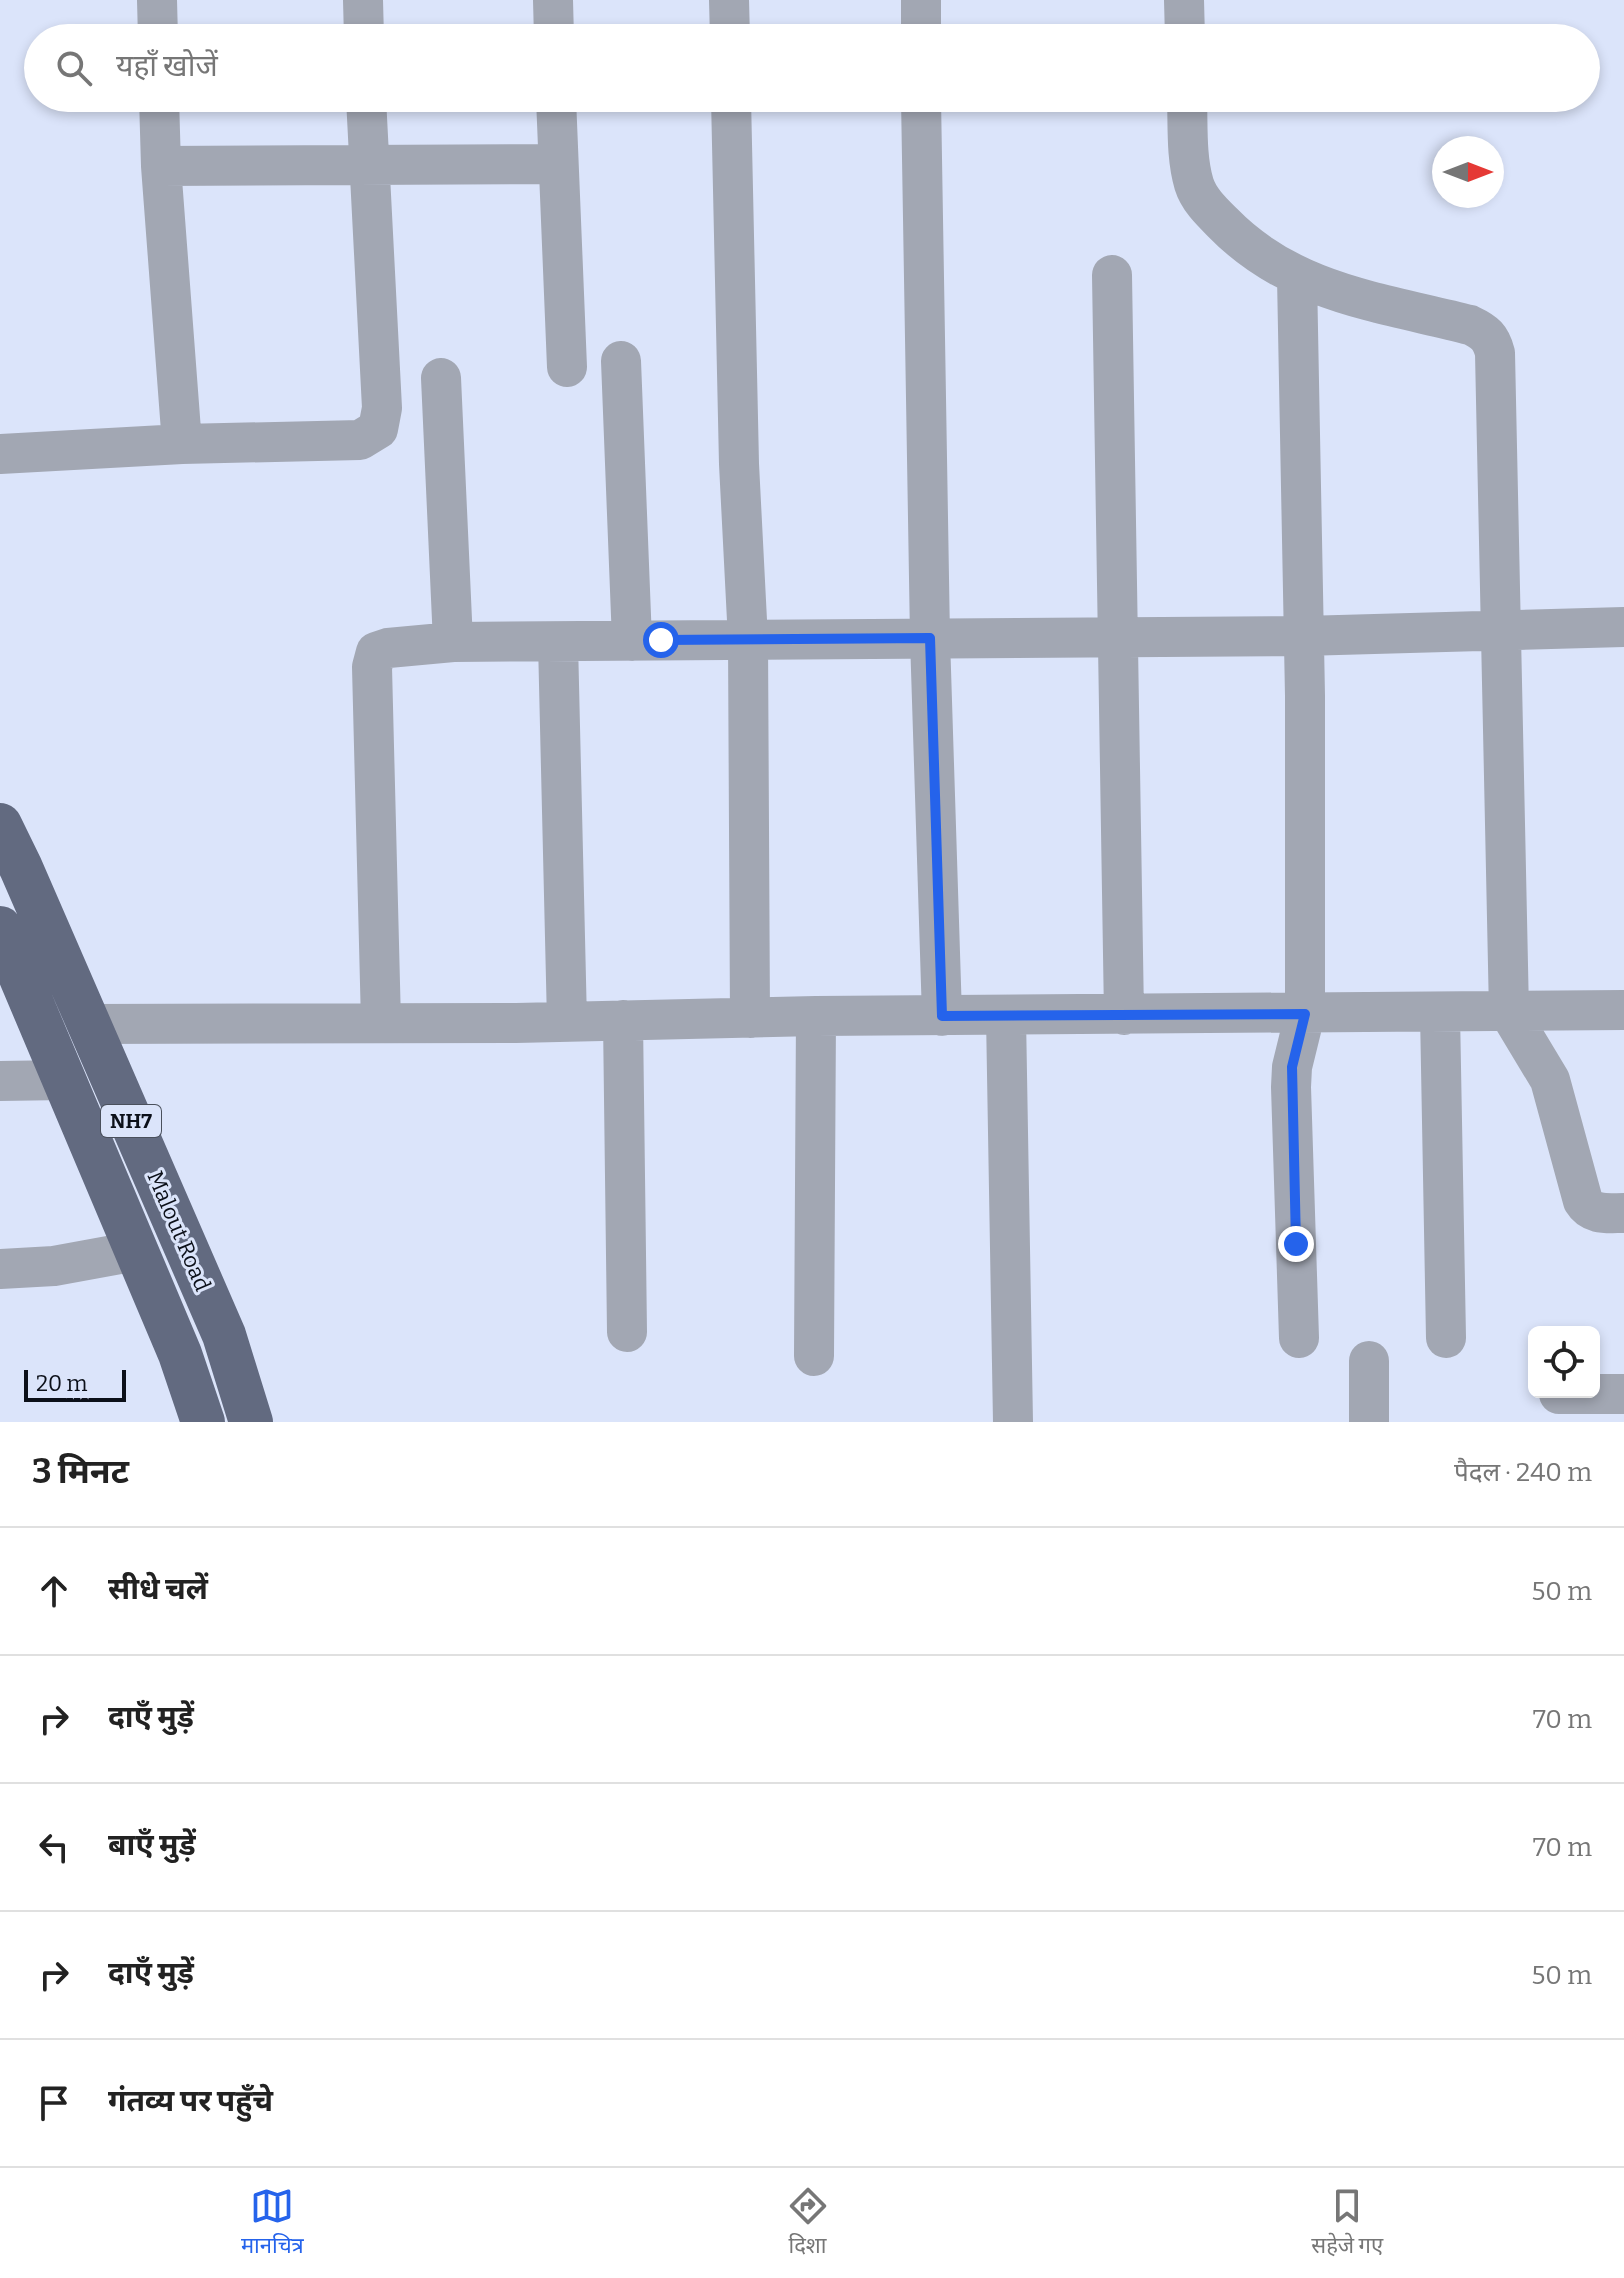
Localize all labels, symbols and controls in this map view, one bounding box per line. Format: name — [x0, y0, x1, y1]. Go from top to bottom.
search box — [24, 24, 1600, 112]
icon: search — [52, 46, 96, 90]
text: यहाँ खोजें — [116, 48, 218, 84]
north arrow — [1432, 136, 1504, 208]
route start — [643, 622, 679, 658]
road number: NH7 — [101, 1105, 161, 1137]
street label: Malout Road — [142, 1167, 216, 1295]
route end — [1278, 1226, 1314, 1262]
map controls — [1528, 1326, 1600, 1398]
button: locate — [1528, 1326, 1600, 1398]
scale bar — [24, 1366, 126, 1402]
text: 20 m — [36, 1370, 87, 1397]
text: 3 मिनट — [32, 1451, 129, 1492]
text: पैदल · 240 m — [1454, 1457, 1592, 1488]
icon: ahead — [32, 1569, 76, 1613]
text: सीधे चलें — [108, 1571, 208, 1607]
text: 50 m — [1531, 1576, 1592, 1607]
icon: right — [32, 1697, 76, 1741]
text: दाएँ मुड़ें — [108, 1699, 194, 1735]
text: 70 m — [1533, 1704, 1592, 1735]
icon: left — [32, 1825, 76, 1869]
text: बाएँ मुड़ें — [108, 1827, 196, 1863]
text: 70 m — [1533, 1832, 1592, 1863]
icon: right — [32, 1953, 76, 1997]
text: दाएँ मुड़ें — [108, 1955, 194, 1991]
text: 50 m — [1531, 1960, 1592, 1991]
icon: arrive — [32, 2081, 76, 2125]
text: गंतव्य पर पहुँचे — [108, 2083, 273, 2119]
tab: मानचित्र — [241, 2184, 304, 2262]
tab: दिशा — [786, 2184, 830, 2262]
tab: सहेजे गए — [1311, 2184, 1383, 2262]

